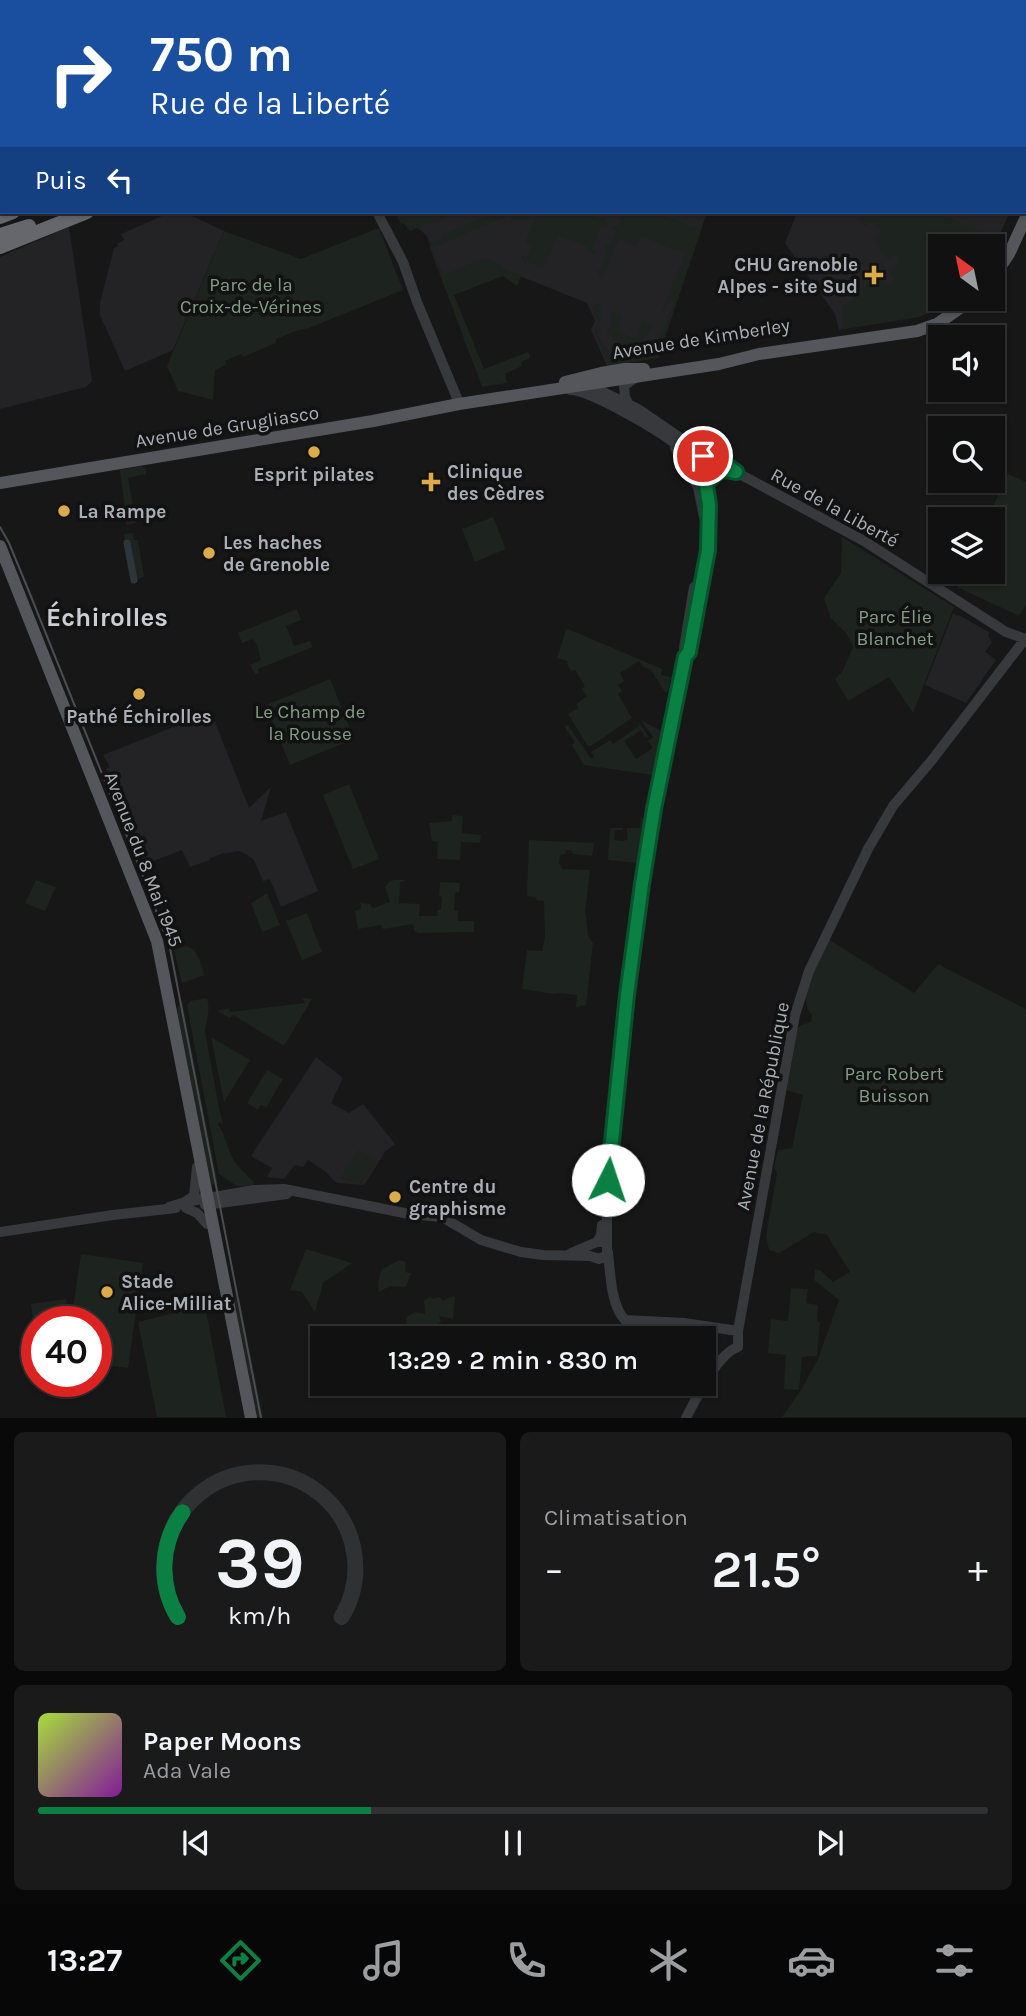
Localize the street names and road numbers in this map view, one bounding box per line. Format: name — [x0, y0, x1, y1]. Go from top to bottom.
street label: Avenue de Kimberley — [611, 314, 792, 364]
street label: Avenue de Grugliasco — [134, 402, 321, 452]
street label: Rue de la Liberté — [767, 464, 902, 552]
street label: Avenue du 8 Mai 1945 — [99, 769, 187, 950]
street label: Avenue de la République — [732, 1000, 794, 1212]

